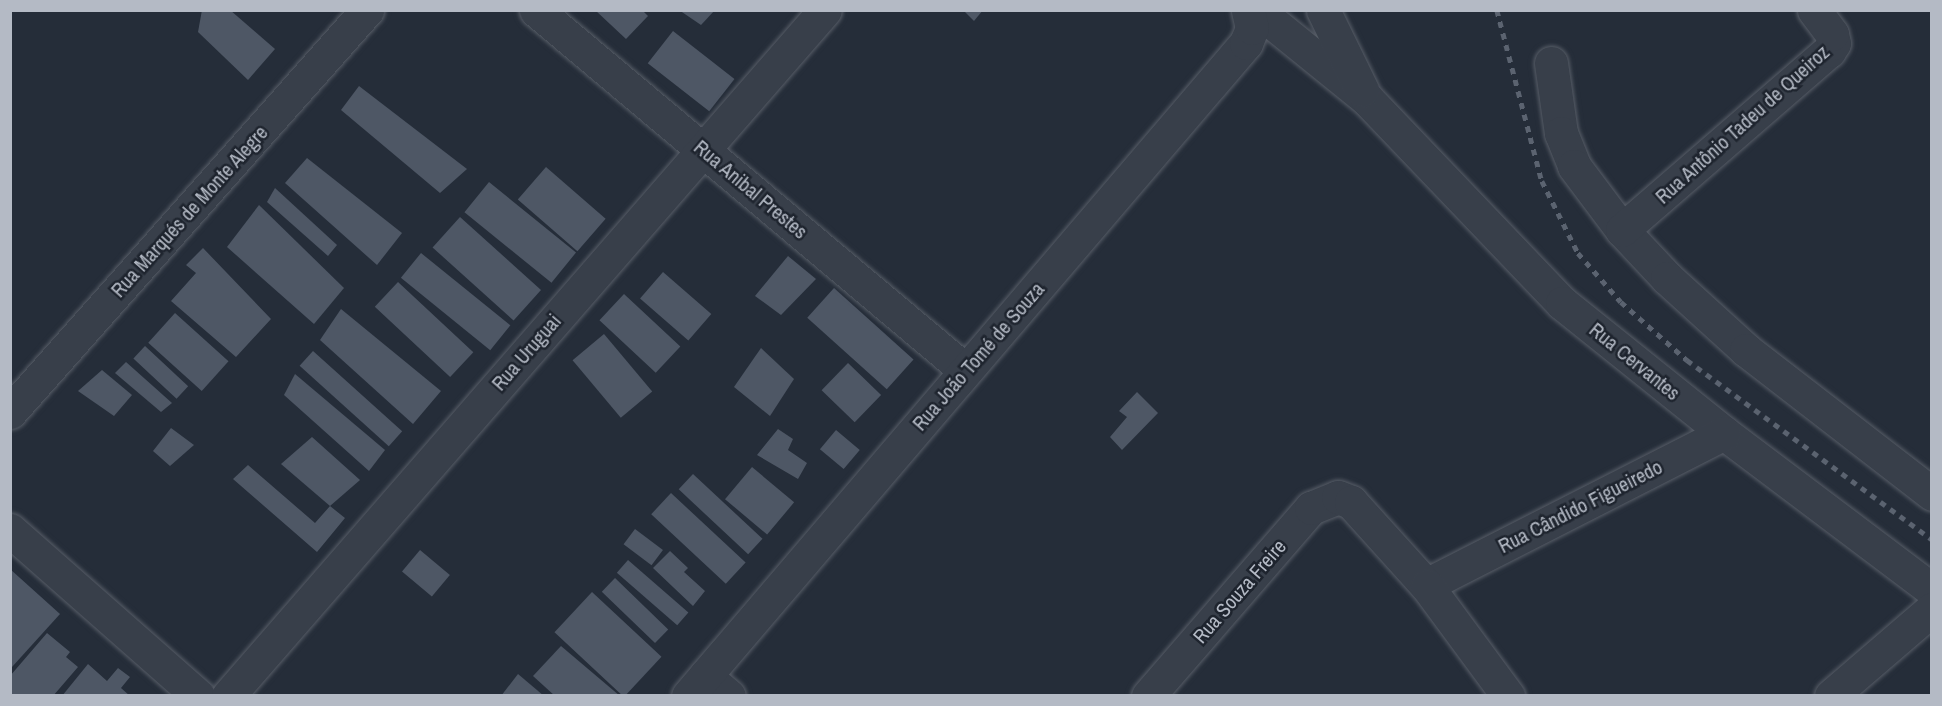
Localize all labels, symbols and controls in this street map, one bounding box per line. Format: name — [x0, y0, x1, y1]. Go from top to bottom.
street label: Rua Antônio Tadeu de Queiroz — [1650, 39, 1834, 209]
street label: Rua Marqués de Monte Alegre — [105, 120, 273, 302]
street label: Rua Anibal Prestes — [689, 134, 813, 244]
street label: Rua João Tomé de Souza — [907, 277, 1049, 435]
street label: Rua Uruguai — [486, 309, 566, 395]
street label: Rua Cervantes — [1585, 317, 1685, 405]
street label: Rua Cândido Figueiredo — [1494, 454, 1666, 558]
street label: Rua Souza Freire — [1187, 534, 1291, 648]

